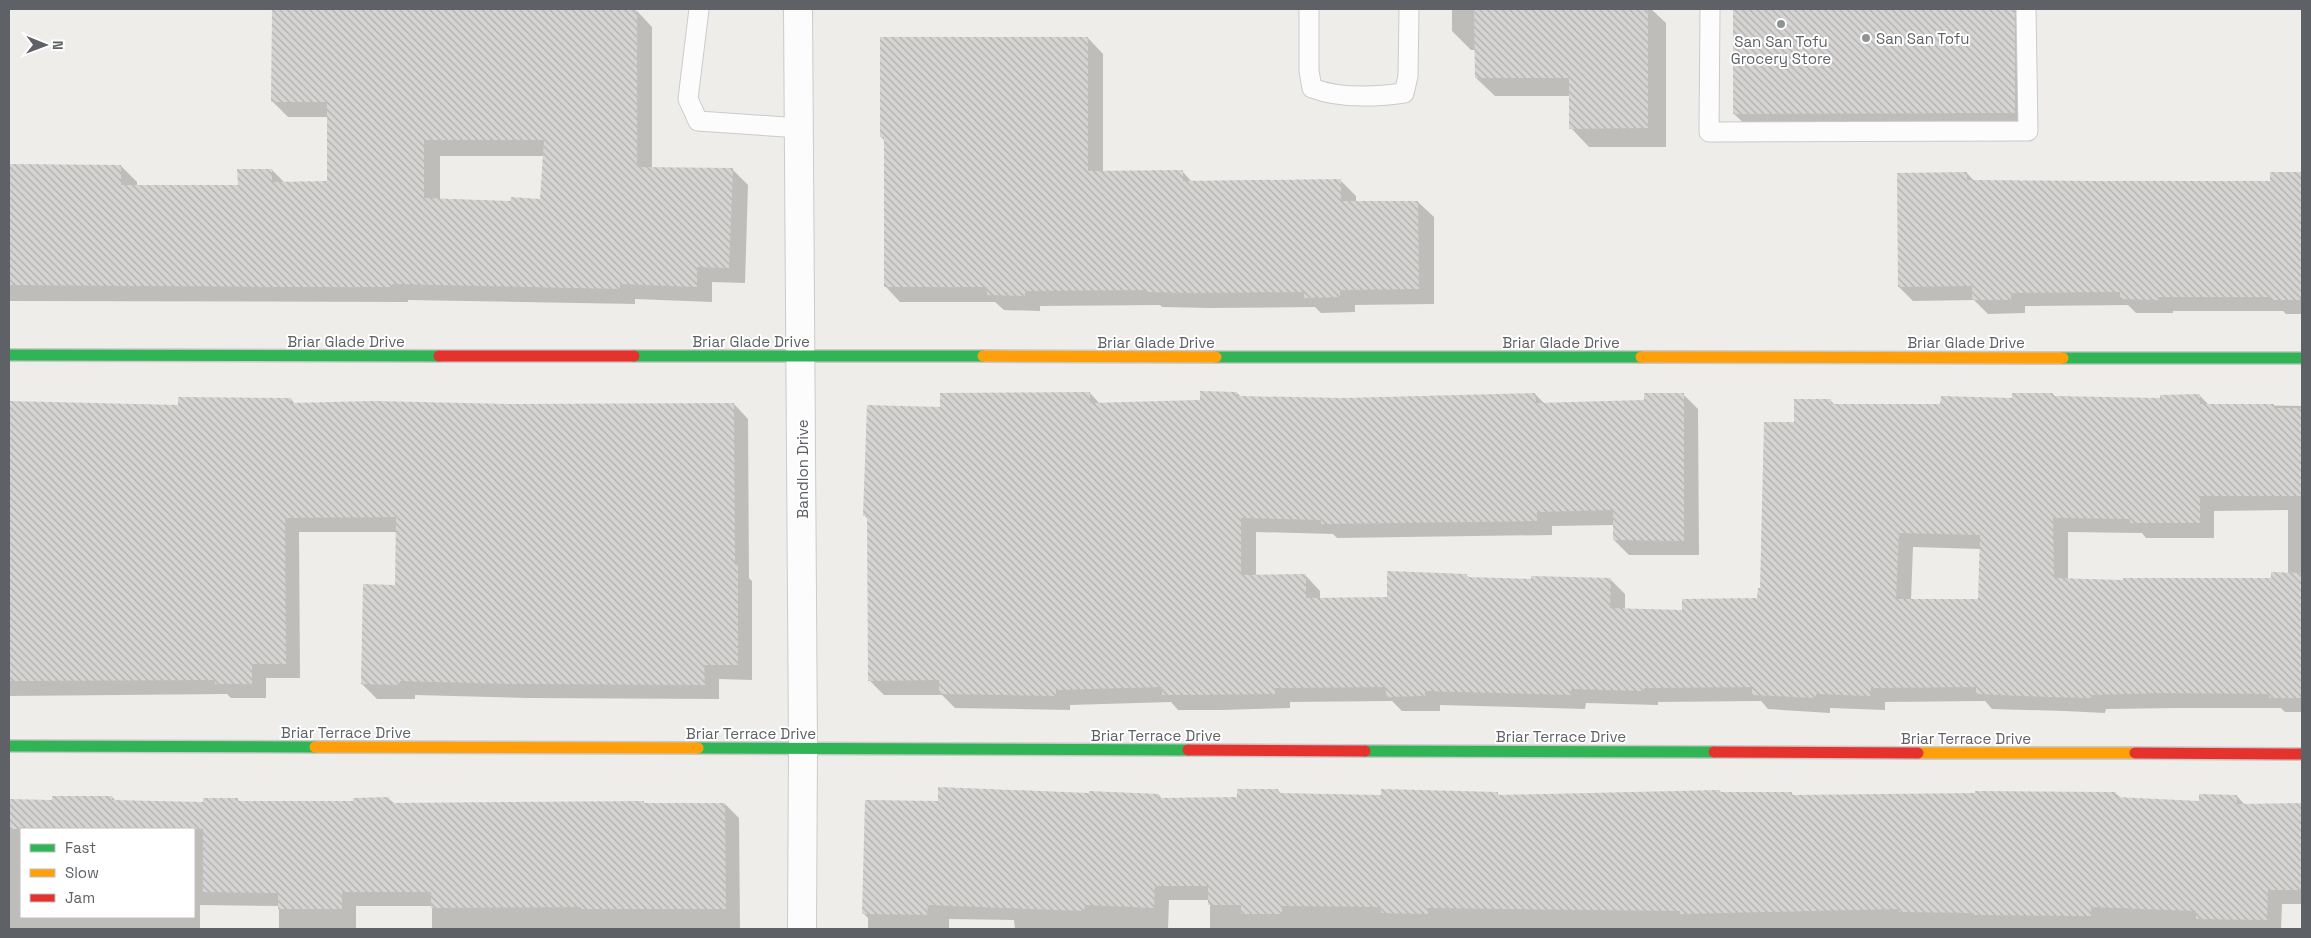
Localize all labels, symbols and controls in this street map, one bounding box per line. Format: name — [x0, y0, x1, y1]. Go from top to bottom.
marker: San San Tofu Grocery Store — [1775, 18, 1787, 30]
north arrow — [20, 20, 70, 70]
place label: San San Tofu — [1876, 29, 1969, 48]
place label: San San Tofu Grocery Store — [1731, 32, 1831, 68]
marker: San San Tofu — [1860, 32, 1872, 44]
text: N — [49, 40, 67, 50]
street label: Briar Glade Drive — [287, 332, 405, 351]
street label: Briar Glade Drive — [692, 332, 810, 351]
street label: Briar Glade Drive — [1097, 333, 1215, 352]
street label: Briar Glade Drive — [1502, 333, 1620, 352]
street label: Briar Glade Drive — [1907, 333, 2025, 352]
street label: Bandlon Drive — [793, 419, 812, 519]
street label: Briar Terrace Drive — [281, 723, 411, 742]
street label: Briar Terrace Drive — [686, 724, 816, 743]
street label: Briar Terrace Drive — [1091, 726, 1221, 745]
street label: Briar Terrace Drive — [1496, 727, 1626, 746]
street label: Briar Terrace Drive — [1901, 729, 2031, 748]
legend — [20, 828, 195, 918]
text: Fast — [65, 838, 96, 857]
text: Slow — [65, 863, 99, 882]
text: Jam — [65, 888, 95, 907]

